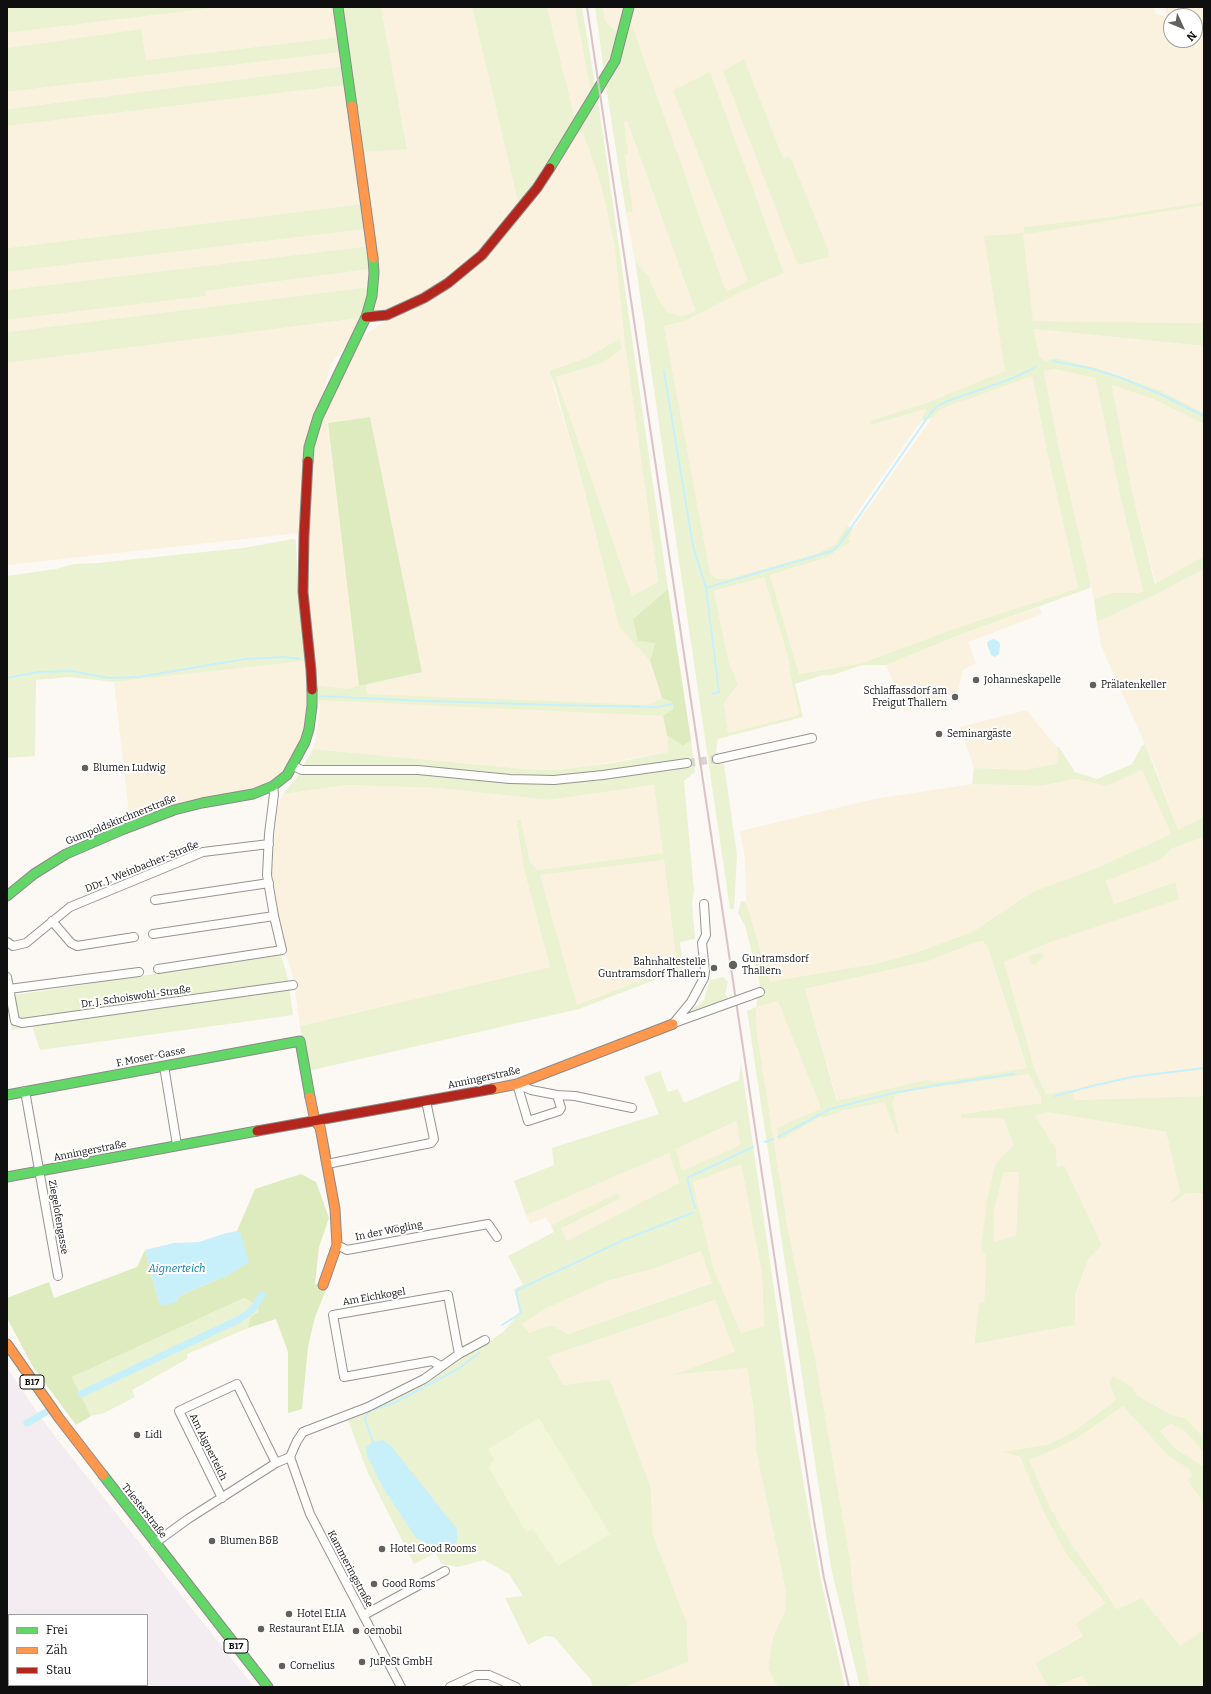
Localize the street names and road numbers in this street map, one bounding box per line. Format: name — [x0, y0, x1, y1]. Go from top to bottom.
street label: Gumpoldskirchnerstraße — [64, 792, 178, 848]
street label: DDr. J. Weinbacher-Straße — [83, 839, 201, 895]
street label: Dr. J. Schoiswohl-Straße — [80, 983, 192, 1011]
street label: F. Moser-Gasse — [115, 1044, 187, 1070]
street label: Anningerstraße — [447, 1064, 521, 1092]
street label: Anningerstraße — [53, 1138, 127, 1164]
street label: Ziegelofengasse — [46, 1179, 70, 1255]
street label: In der Wögling — [354, 1219, 424, 1243]
street label: Am Eichkogel — [342, 1286, 406, 1308]
road number: B17 — [20, 1375, 44, 1389]
street label: Am Aignerteich — [187, 1412, 229, 1482]
street label: Triesterstraße — [119, 1481, 169, 1541]
street label: Kammeringstraße — [325, 1528, 375, 1610]
road number: B17 — [224, 1639, 248, 1653]

